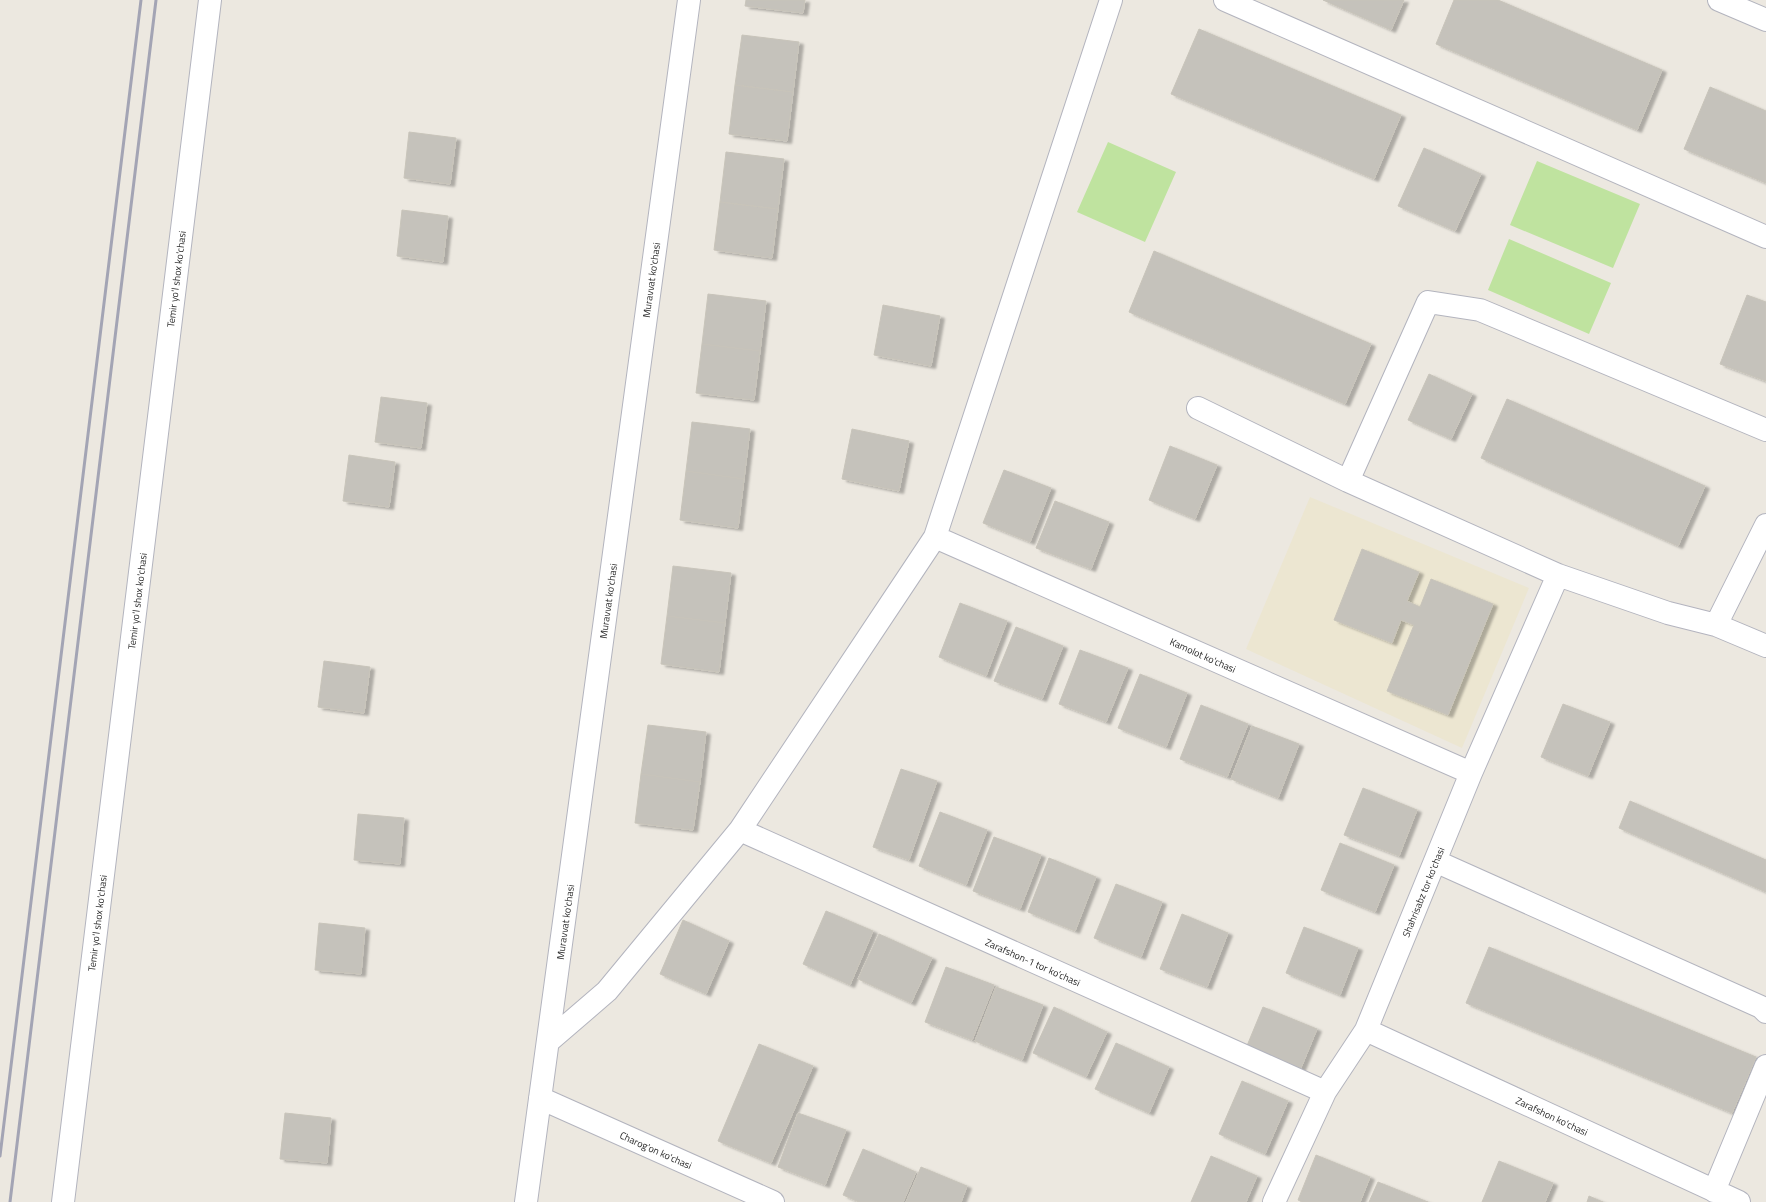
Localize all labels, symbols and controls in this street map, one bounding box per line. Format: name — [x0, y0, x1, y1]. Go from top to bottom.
street label: Temir yo'l shox ko'chasi — [163, 230, 190, 328]
street label: Muravvat ko'chasi — [639, 242, 664, 319]
street label: Temir yo'l shox ko'chasi — [124, 552, 151, 650]
street label: Muravvat ko'chasi — [596, 563, 621, 640]
street label: Kamolot ko'chasi — [1167, 634, 1238, 677]
street label: Shahrisabz tor ko'chasi — [1398, 845, 1448, 940]
street label: Temir yo'l shox ko'chasi — [84, 874, 111, 972]
street label: Muravvat ko'chasi — [553, 884, 578, 961]
street label: Zarafshon-1 tor ko'chasi — [983, 935, 1083, 990]
street label: Zarafshon ko'chasi — [1513, 1093, 1590, 1140]
street label: Charog'on ko'chasi — [617, 1128, 694, 1173]

